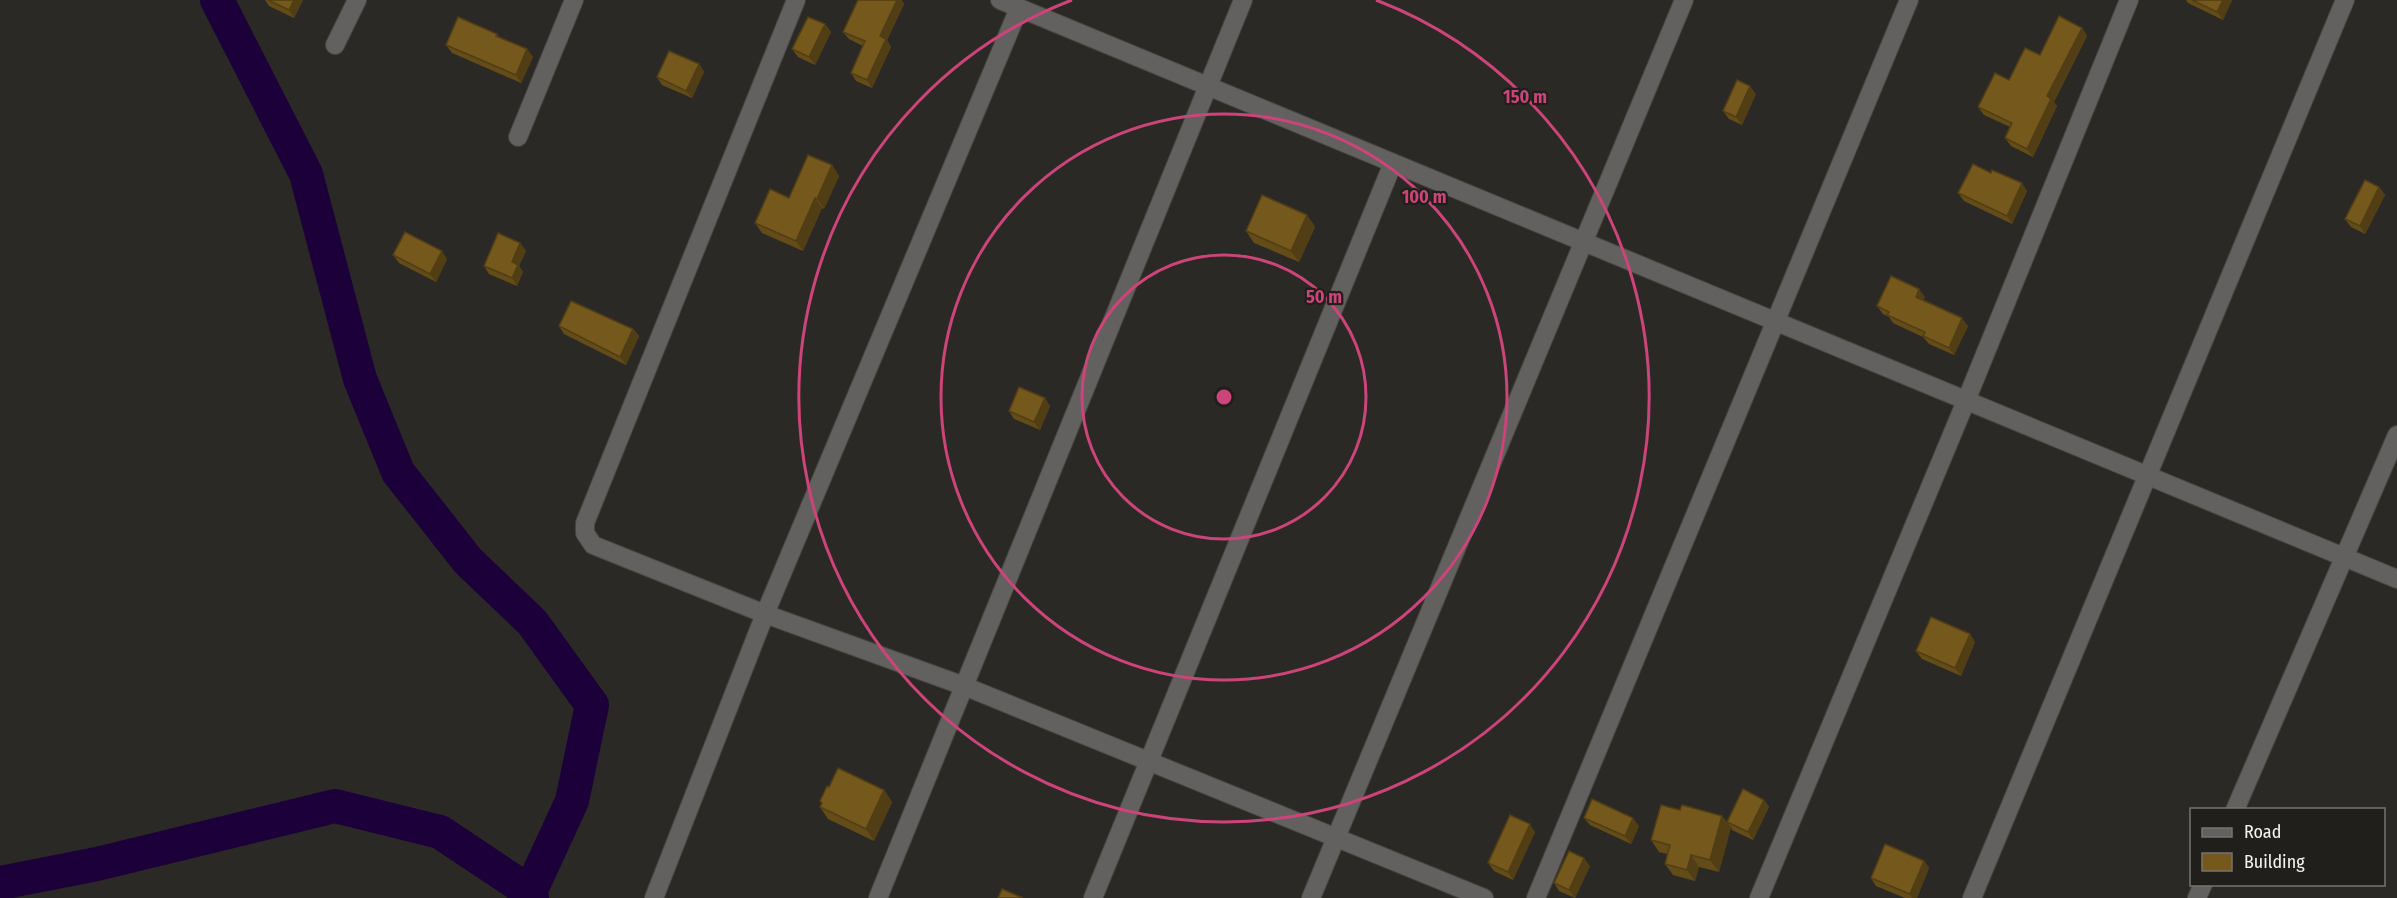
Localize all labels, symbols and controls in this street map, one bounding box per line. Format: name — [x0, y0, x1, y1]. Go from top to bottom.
text: 150 m — [1503, 86, 1547, 108]
text: 100 m — [1402, 186, 1446, 208]
text: 50 m — [1306, 286, 1342, 308]
centre of rings — [1214, 387, 1234, 407]
legend — [2190, 808, 2385, 886]
text: Road — [2244, 821, 2281, 843]
text: Building — [2244, 851, 2305, 873]

